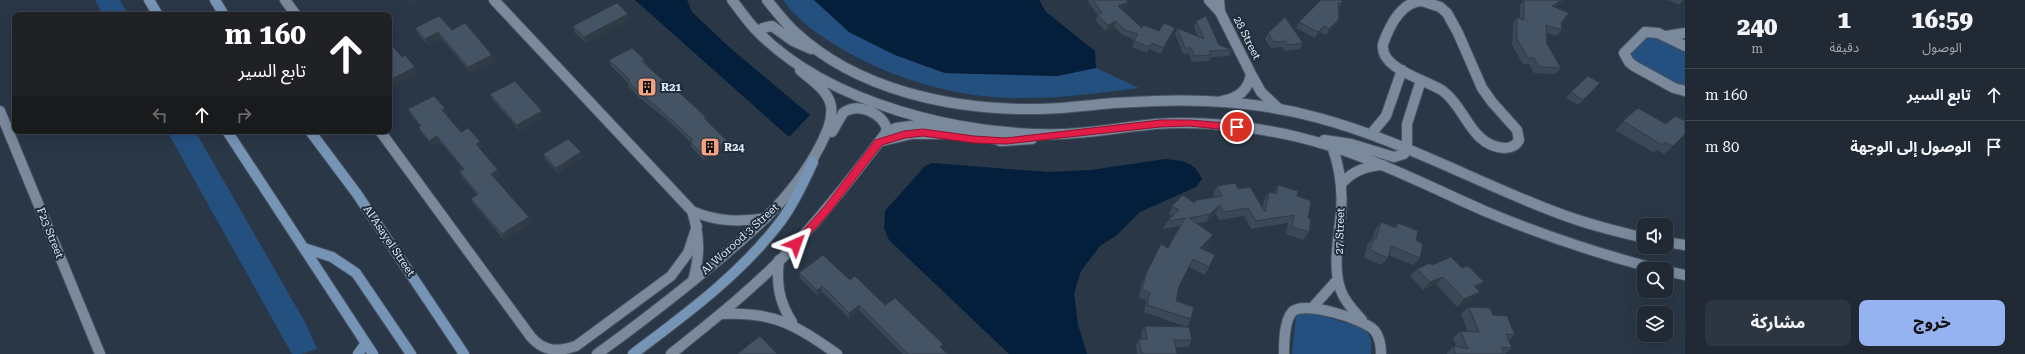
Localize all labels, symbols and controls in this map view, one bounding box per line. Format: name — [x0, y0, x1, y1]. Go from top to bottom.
text: 1 — [1838, 6, 1851, 34]
text: 16:59 — [1911, 6, 1973, 34]
text: 240 — [1737, 13, 1777, 41]
street label: 28 Street — [1231, 14, 1263, 62]
text: 160 m — [225, 18, 306, 51]
icon: ahead — [320, 28, 372, 80]
text: دقيقة — [1829, 40, 1859, 55]
text: الوصول — [1922, 40, 1962, 55]
text: m — [1751, 41, 1763, 56]
text: تابع السير — [238, 60, 306, 81]
building icon: R21 — [636, 76, 658, 98]
place label: R21 — [661, 81, 682, 94]
icon: ahead — [1983, 84, 2005, 106]
text: 160 m — [1705, 86, 1748, 104]
text: تابع السير — [1907, 86, 1971, 104]
icon: left — [149, 104, 171, 126]
icon: ahead — [191, 104, 213, 126]
icon: right — [233, 104, 255, 126]
pin — [1220, 110, 1254, 144]
icon: arrive — [1226, 116, 1248, 138]
building icon: R24 — [699, 136, 721, 158]
icon: arrive — [1983, 136, 2005, 158]
text: 80 m — [1705, 138, 1739, 156]
text: الوصول إلى الوجهة — [1850, 138, 1971, 156]
place label: R24 — [724, 141, 745, 154]
street label: Al Worood 3 Street — [699, 201, 781, 277]
street label: Al Asayel Street — [361, 203, 417, 279]
street label: F23 Street — [34, 206, 66, 260]
street label: 27 Street — [1333, 207, 1347, 255]
map controls — [1637, 218, 1673, 342]
button: sound — [1637, 218, 1673, 254]
position arrow — [775, 223, 817, 265]
button: search — [1637, 262, 1673, 298]
button: مشاركة — [1705, 300, 1851, 346]
button: خروج — [1859, 300, 2005, 346]
button: layers — [1637, 306, 1673, 342]

